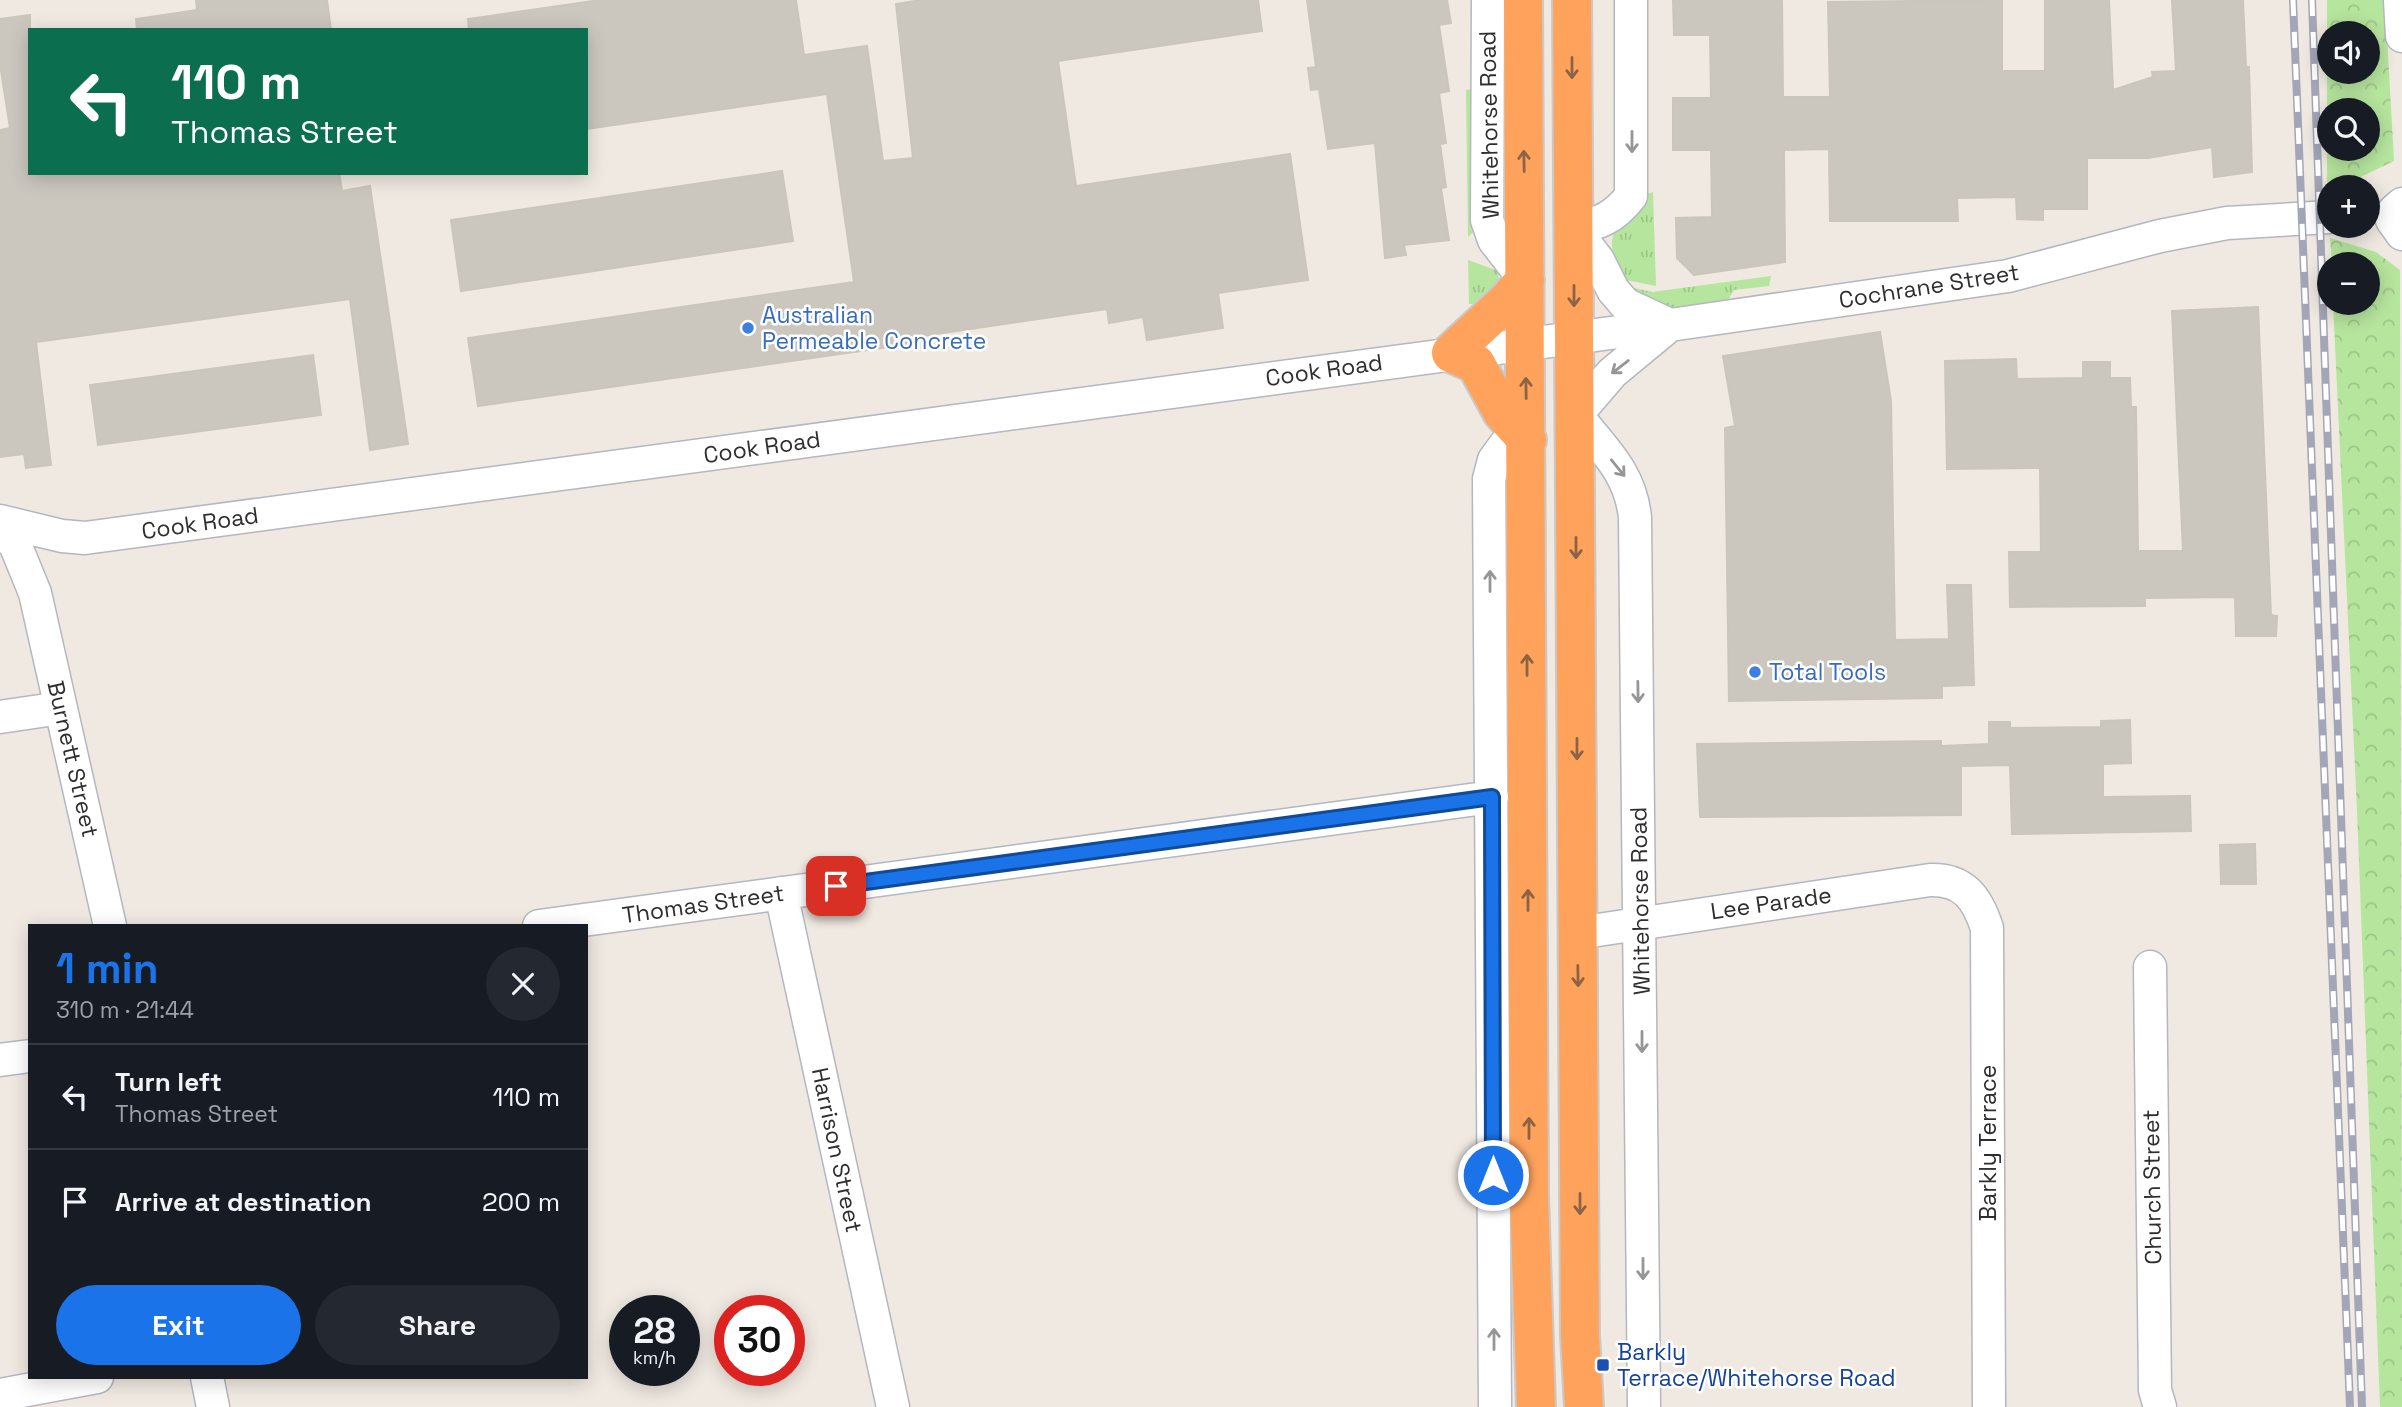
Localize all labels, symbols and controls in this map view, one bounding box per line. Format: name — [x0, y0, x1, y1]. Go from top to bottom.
map controls — [2317, 21, 2380, 315]
button: sound — [2317, 21, 2380, 84]
street label: Whitehorse Road — [1472, 31, 1506, 219]
text: 110 m — [171, 51, 301, 113]
icon: left — [56, 56, 147, 147]
one-way arrow — [1565, 56, 1579, 79]
button: search — [2317, 98, 2380, 161]
text: Thomas Street — [171, 112, 398, 152]
one-way arrow — [1625, 130, 1639, 153]
one-way arrow — [1517, 149, 1531, 172]
button: + — [2317, 175, 2380, 238]
button: − — [2317, 252, 2380, 315]
street label: Cochrane Street — [1837, 257, 2021, 315]
one-way arrow — [1567, 284, 1581, 307]
place label: Australian Permeable Concrete — [762, 300, 986, 356]
marker: Australian Permeable Concrete — [740, 320, 756, 336]
street label: Cook Road — [1264, 347, 1384, 393]
one-way arrow — [1611, 360, 1630, 375]
one-way arrow — [1519, 377, 1533, 400]
street label: Cook Road — [702, 424, 822, 470]
one-way arrow — [1611, 459, 1626, 477]
street label: Cook Road — [140, 500, 260, 546]
one-way arrow — [1569, 536, 1583, 559]
one-way arrow — [1483, 570, 1497, 593]
one-way arrow — [1520, 653, 1534, 676]
place label: Total Tools — [1769, 657, 1886, 687]
marker: Total Tools — [1747, 664, 1763, 680]
street label: Burnett Street — [40, 678, 106, 840]
one-way arrow — [1631, 680, 1645, 703]
one-way arrow — [1570, 737, 1584, 760]
street label: Whitehorse Road — [1623, 807, 1657, 995]
pin — [806, 856, 866, 916]
icon: arrive — [817, 867, 855, 905]
street label: Thomas Street — [620, 878, 786, 930]
street label: Lee Parade — [1708, 880, 1834, 926]
one-way arrow — [1521, 889, 1535, 912]
text: 1 min — [56, 942, 159, 995]
button: close — [486, 947, 560, 1021]
one-way arrow — [1571, 964, 1585, 987]
text: 310 m · 21:44 — [56, 995, 194, 1025]
one-way arrow — [1635, 1030, 1649, 1053]
text: Turn left — [115, 1065, 222, 1099]
street label: Harrison Street — [805, 1065, 869, 1235]
street label: Barkly Terrace — [1973, 1065, 2003, 1221]
icon: left — [56, 1078, 94, 1116]
text: 110 m — [493, 1080, 560, 1114]
text: Thomas Street — [115, 1099, 278, 1129]
street label: Church Street — [2136, 1109, 2168, 1265]
one-way arrow — [1522, 1117, 1536, 1140]
position arrow — [1456, 1138, 1530, 1212]
icon: arrive — [56, 1183, 94, 1221]
text: Arrive at destination — [115, 1185, 372, 1219]
text: 200 m — [482, 1185, 560, 1219]
one-way arrow — [1573, 1192, 1587, 1215]
one-way arrow — [1637, 1257, 1650, 1280]
button: Exit — [56, 1285, 301, 1365]
button: Share — [315, 1285, 560, 1365]
speed limit sign: 30 — [714, 1295, 805, 1386]
text: 28 — [634, 1309, 675, 1353]
one-way arrow — [1487, 1328, 1501, 1351]
place label: Barkly Terrace/Whitehorse Road — [1617, 1337, 1896, 1393]
text: km/h — [633, 1346, 676, 1369]
marker: Barkly Terrace/Whitehorse Road — [1595, 1357, 1611, 1373]

